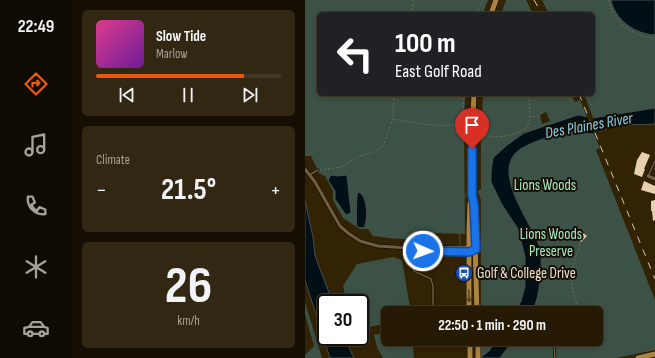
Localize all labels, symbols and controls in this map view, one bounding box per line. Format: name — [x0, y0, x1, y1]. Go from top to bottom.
text: 22:49 — [18, 16, 54, 37]
text: Slow Tide — [156, 27, 206, 46]
text: 100 m — [395, 27, 456, 60]
icon: left — [329, 28, 381, 80]
text: Marlow — [156, 46, 188, 62]
text: East Golf Road — [395, 61, 482, 82]
icon: directions — [22, 70, 50, 98]
icon: previous — [116, 84, 138, 106]
icon: pause — [177, 84, 199, 106]
icon: next — [239, 84, 261, 106]
pin — [455, 108, 489, 149]
water label: Des Plaines River — [544, 109, 635, 143]
icon: arrive — [461, 114, 483, 136]
icon: music — [22, 131, 50, 159]
text: Climate — [96, 152, 130, 168]
text: 21.5° — [161, 172, 216, 208]
park label: Lions Woods — [514, 176, 576, 195]
text: − — [96, 177, 107, 204]
text: + — [270, 177, 281, 204]
icon: phone — [22, 192, 50, 220]
park label: Lions Woods Preserve — [520, 225, 582, 261]
position arrow — [402, 230, 444, 272]
icon: climate — [22, 253, 50, 281]
text: 26 — [165, 255, 212, 318]
bus stop icon: Golf & College Drive — [454, 263, 474, 283]
place label: Golf & College Drive — [477, 264, 576, 283]
one-way arrow — [465, 289, 473, 302]
speed limit sign: 30 — [317, 294, 369, 346]
text: km/h — [177, 313, 200, 329]
icon: car — [22, 314, 50, 342]
text: 22:50 · 1 min · 290 m — [438, 316, 546, 335]

